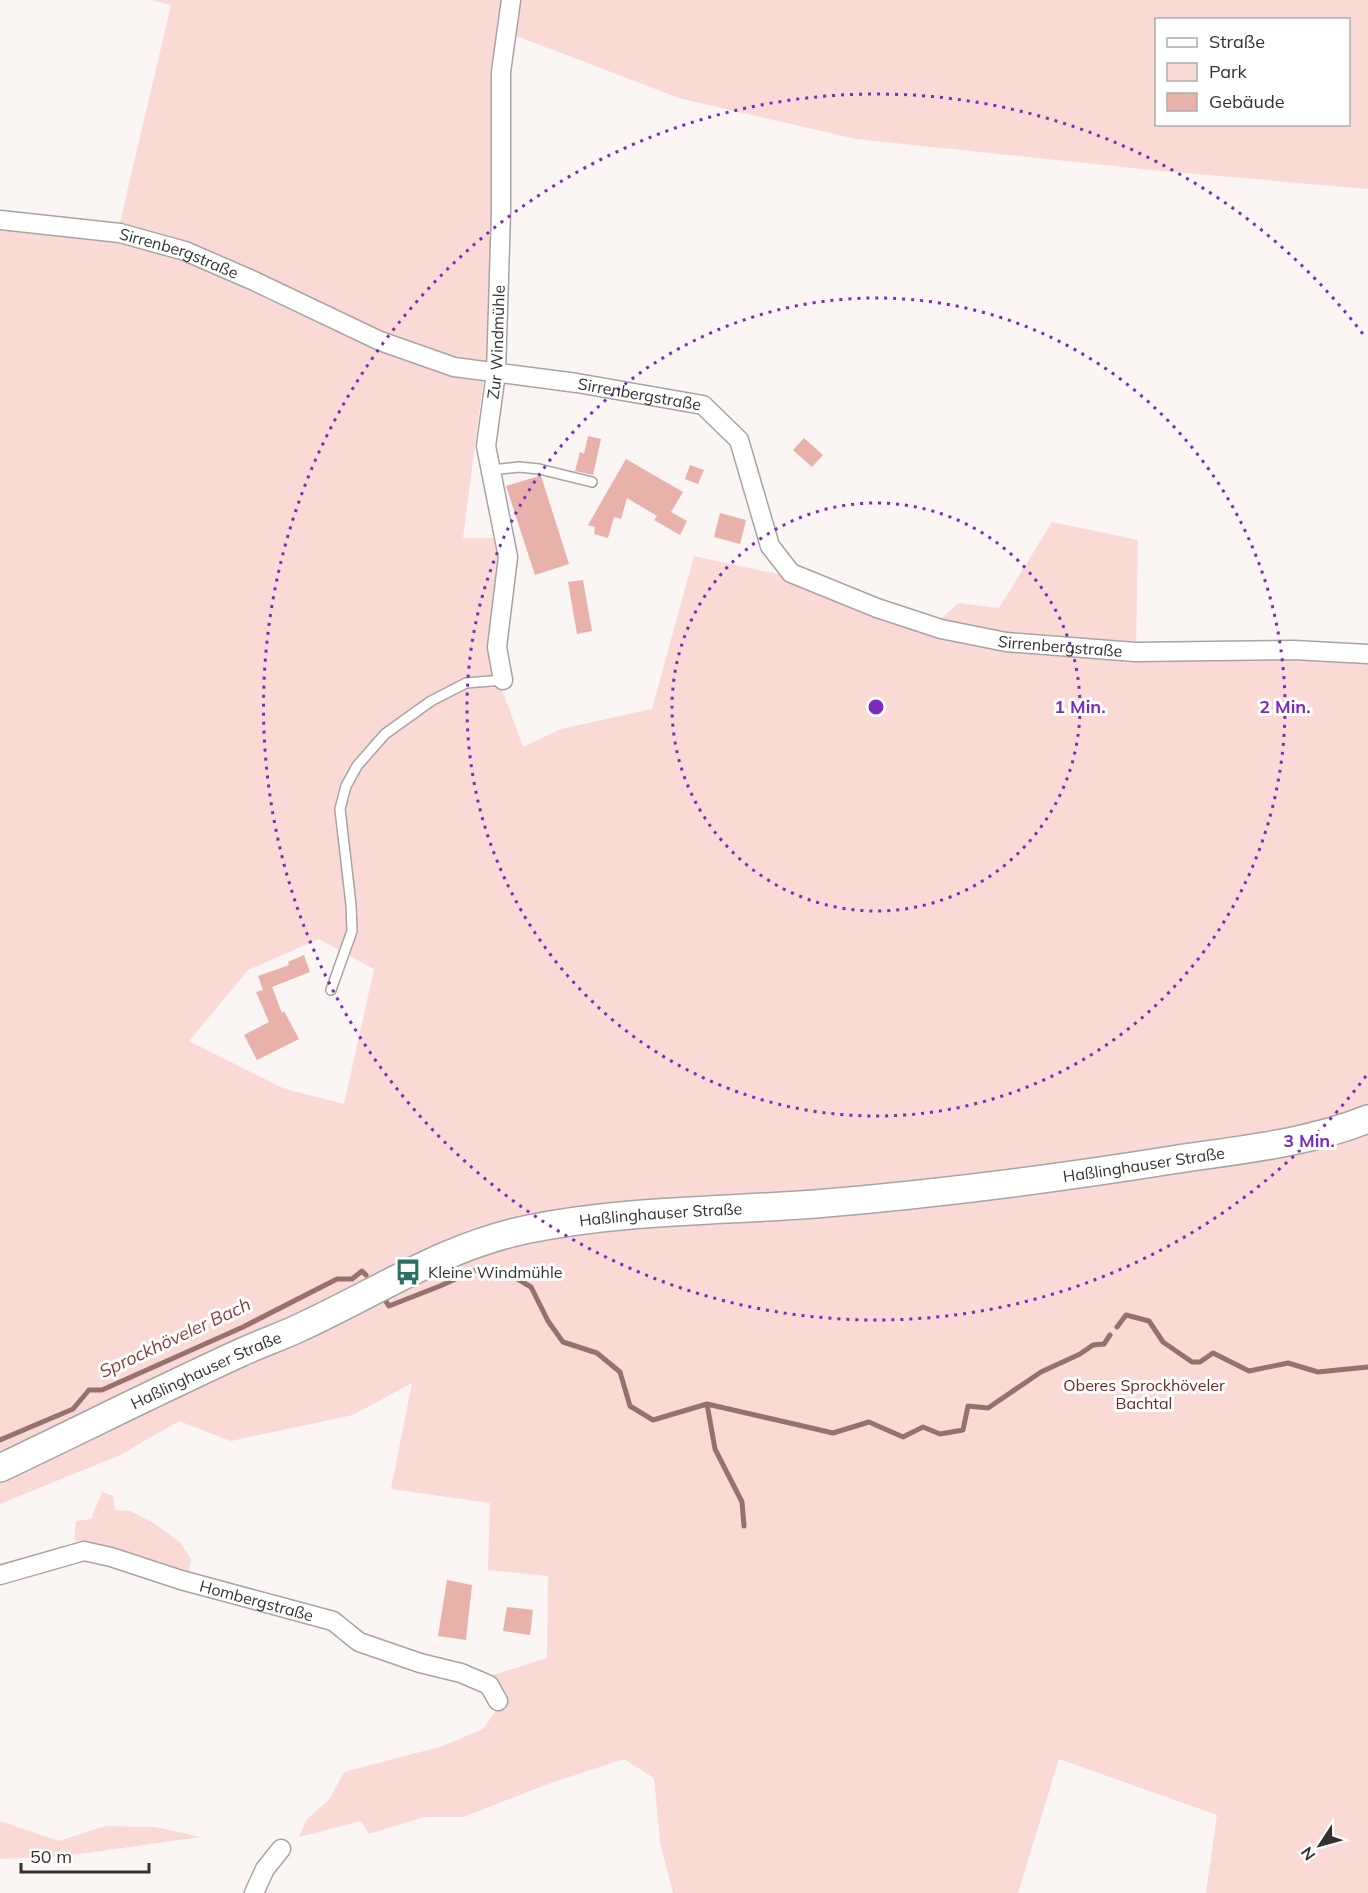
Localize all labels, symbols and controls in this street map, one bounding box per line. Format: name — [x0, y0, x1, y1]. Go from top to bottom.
legend — [1155, 18, 1350, 126]
text: Straße — [1209, 30, 1265, 53]
text: Park — [1209, 60, 1248, 83]
text: Gebäude — [1209, 90, 1285, 113]
street label: Sirrenbergstraße — [117, 223, 242, 283]
street label: Zur Windmühle — [483, 285, 509, 400]
street label: Sirrenbergstraße — [576, 373, 703, 415]
street label: Sirrenbergstraße — [996, 631, 1123, 661]
text: 1 Min. — [1054, 695, 1106, 718]
text: 2 Min. — [1259, 695, 1311, 718]
centre of rings — [866, 697, 886, 717]
text: 3 Min. — [1283, 1129, 1335, 1152]
street label: Haßlinghauser Straße — [1062, 1143, 1226, 1186]
street label: Haßlinghauser Straße — [578, 1198, 743, 1231]
bus stop icon: Kleine Windmühle — [393, 1257, 423, 1287]
place label: Kleine Windmühle — [428, 1262, 562, 1282]
water label: Sprockhöveler Bach — [95, 1292, 254, 1383]
street label: Haßlinghauser Straße — [127, 1327, 284, 1413]
park label: Oberes Sprockhöveler Bachtal — [1063, 1375, 1225, 1413]
street label: Hombergstraße — [198, 1576, 316, 1625]
north arrow — [1290, 1815, 1350, 1875]
scale bar — [21, 1836, 148, 1874]
text: N — [1296, 1843, 1320, 1865]
text: 50 m — [30, 1845, 72, 1868]

